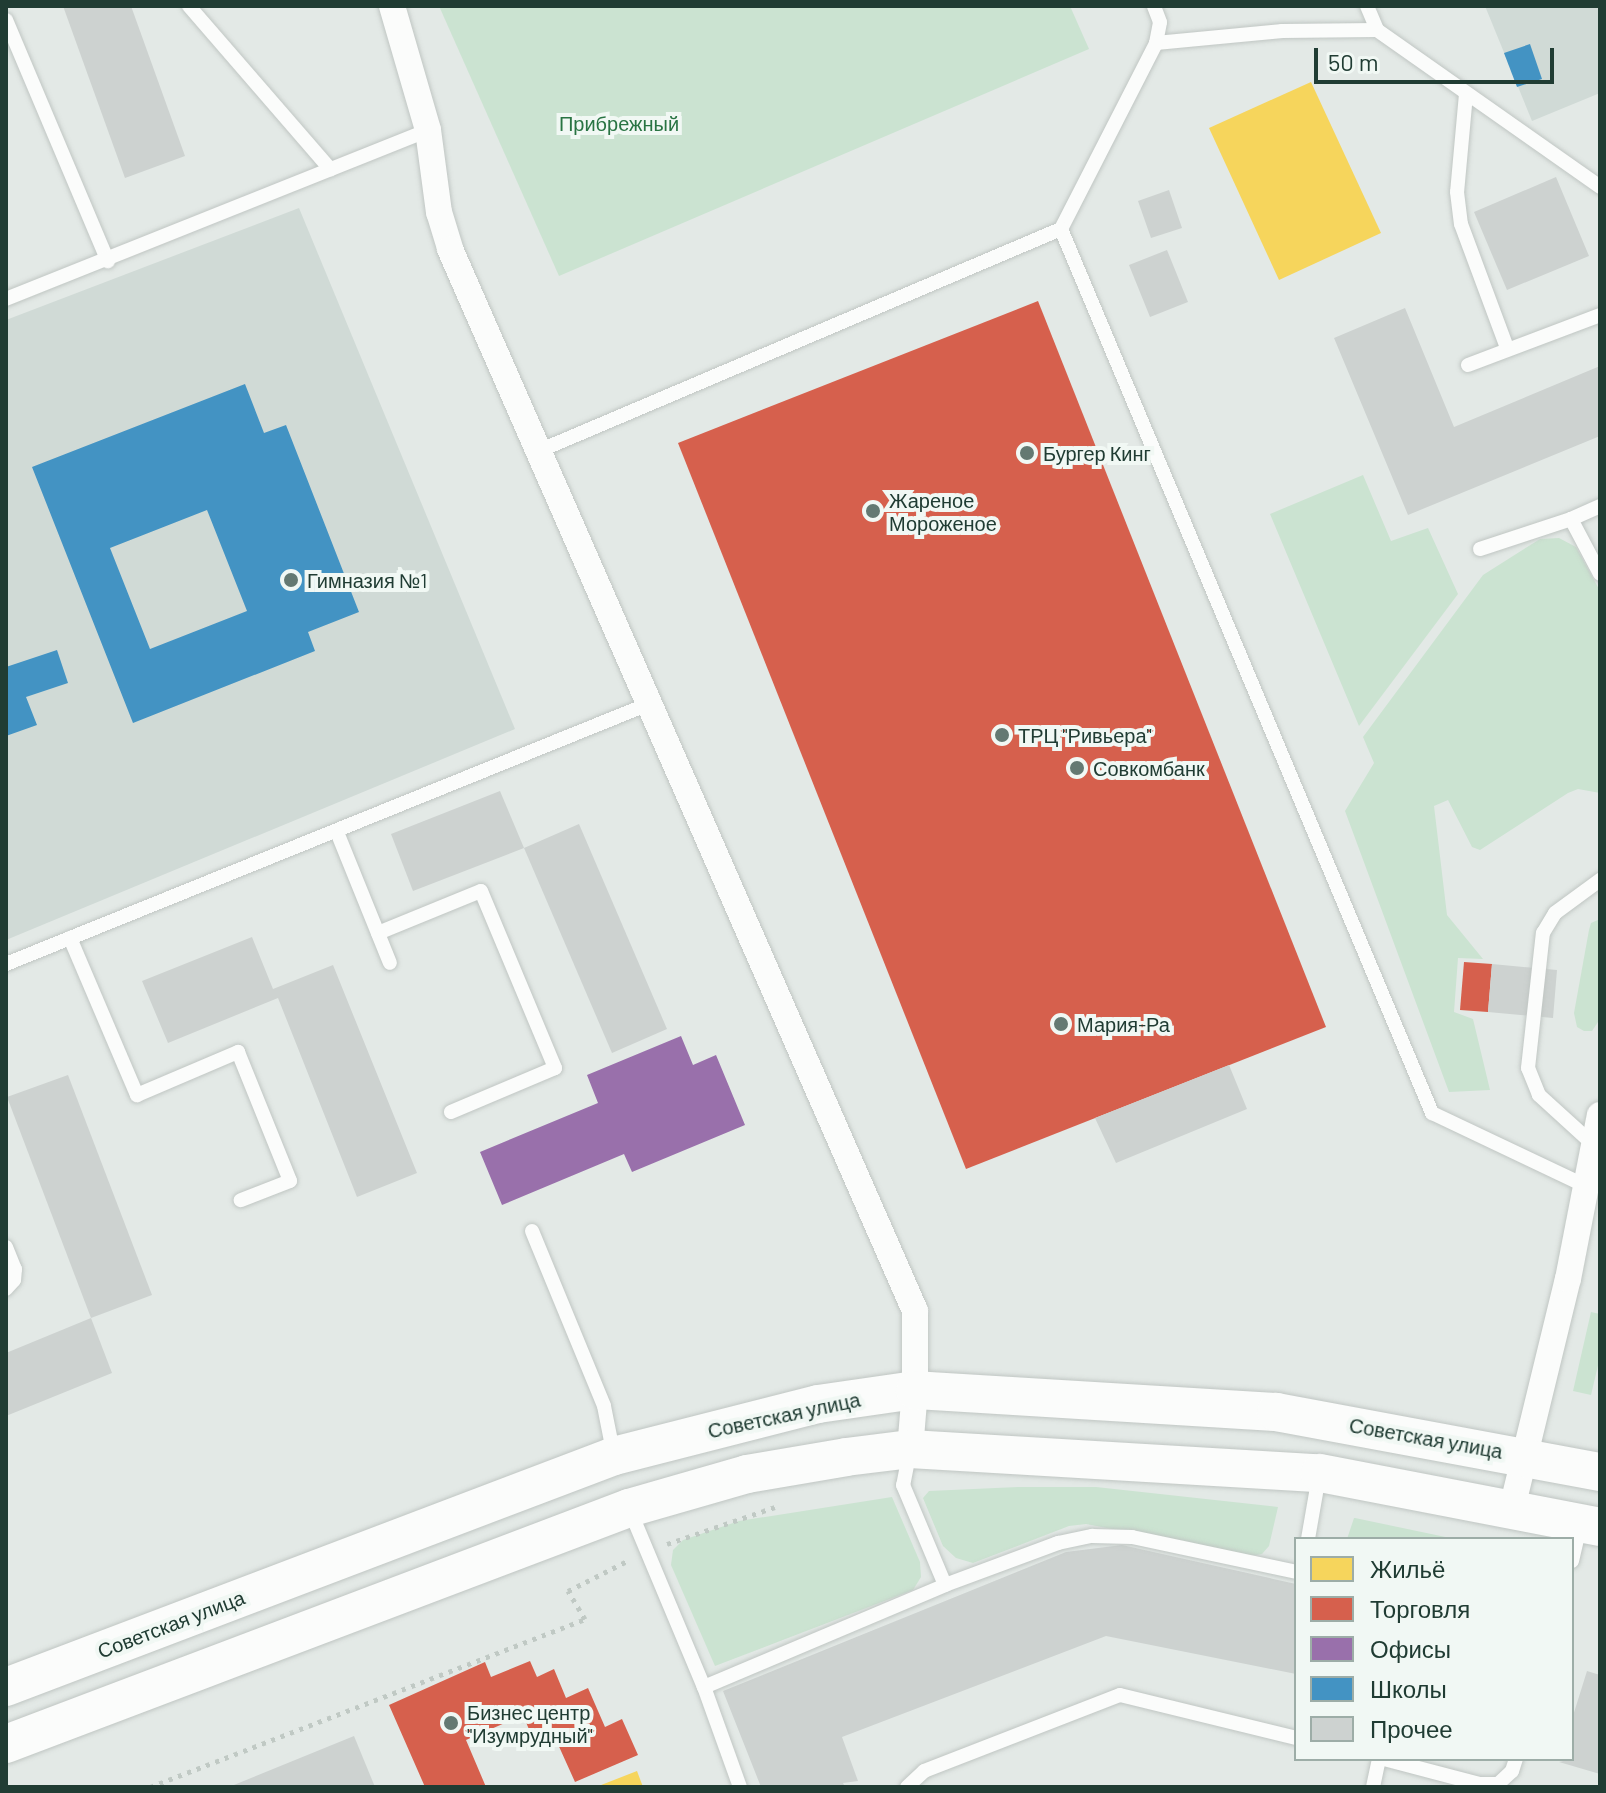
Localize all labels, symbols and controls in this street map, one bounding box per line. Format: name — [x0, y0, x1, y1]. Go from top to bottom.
scale bar — [1318, 32, 1558, 82]
text: 50 m — [1328, 47, 1379, 76]
park label: Прибрежный — [559, 111, 679, 135]
place label: Бургер Кинг — [1043, 441, 1151, 465]
marker: Бургер Кинг — [1018, 444, 1036, 462]
place label: Жареное Мороженое — [889, 488, 997, 535]
marker: Жареное Мороженое — [864, 502, 882, 520]
place label: Гимназия №1 — [307, 568, 427, 592]
marker: Гимназия №1 — [282, 571, 300, 589]
place label: ТРЦ "Ривьера" — [1018, 723, 1152, 747]
marker: ТРЦ "Ривьера" — [993, 726, 1011, 744]
place label: Совкомбанк — [1093, 756, 1205, 780]
marker: Совкомбанк — [1068, 759, 1086, 777]
place label: Мария-Ра — [1077, 1012, 1170, 1036]
marker: Мария-Ра — [1052, 1015, 1070, 1033]
street label: Советская улица — [705, 1387, 863, 1443]
street label: Советская улица — [1347, 1413, 1505, 1463]
legend — [1294, 1537, 1574, 1761]
text: Жильё — [1370, 1554, 1445, 1583]
street label: Советская улица — [94, 1585, 248, 1663]
text: Торговля — [1370, 1594, 1470, 1623]
text: Офисы — [1370, 1634, 1451, 1663]
text: Школы — [1370, 1674, 1447, 1703]
place label: Бизнес центр "Изумрудный" — [467, 1700, 593, 1747]
marker: Бизнес центр "Изумрудный" — [442, 1714, 460, 1732]
text: Прочее — [1370, 1714, 1453, 1743]

